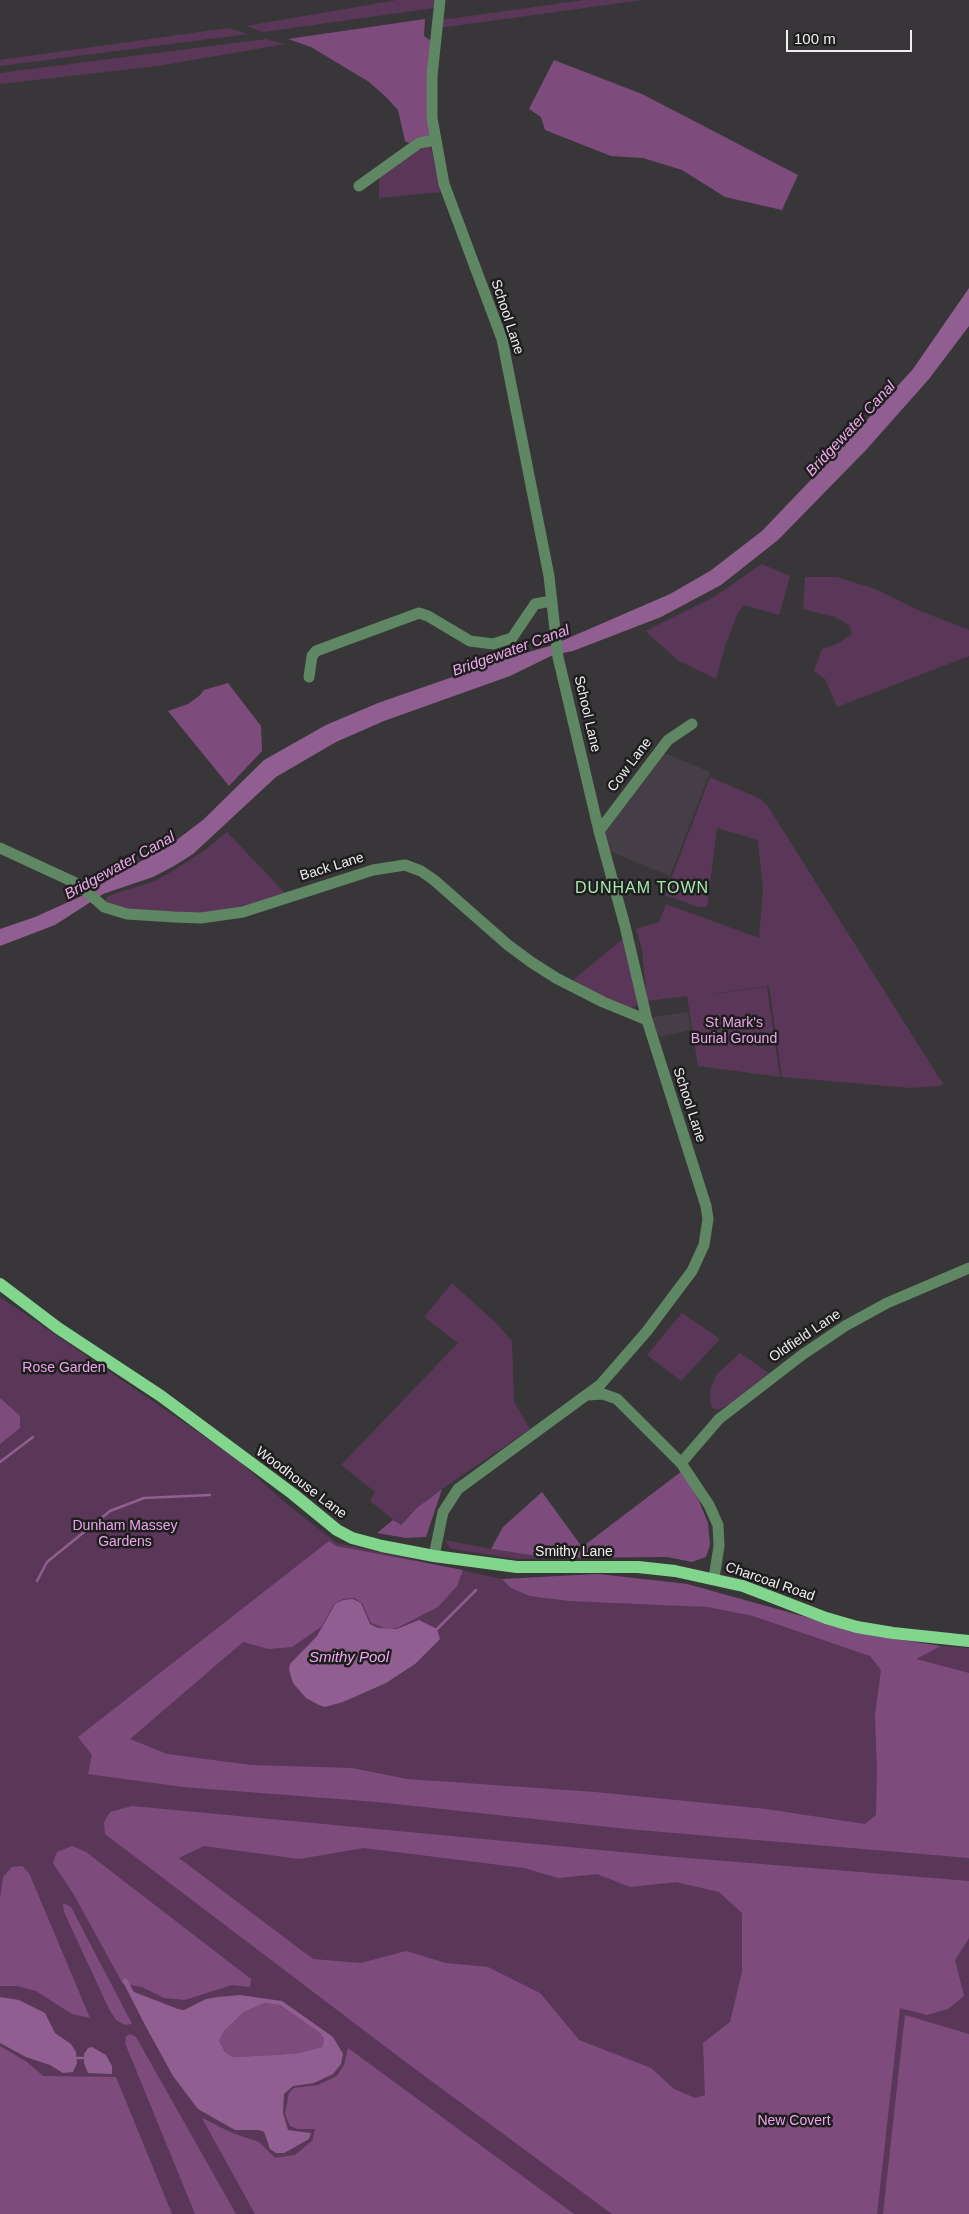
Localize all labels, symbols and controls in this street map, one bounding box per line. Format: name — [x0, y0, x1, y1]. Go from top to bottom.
scale bar — [789, 20, 915, 52]
text: 100 m — [794, 30, 836, 47]
street label: School Lane — [487, 277, 527, 357]
water label: Bridgewater Canal — [802, 378, 900, 480]
water label: Bridgewater Canal — [450, 621, 572, 681]
street label: School Lane — [570, 674, 604, 754]
street label: Cow Lane — [604, 735, 656, 795]
water label: Bridgewater Canal — [62, 828, 178, 904]
street label: Back Lane — [298, 849, 366, 885]
district label: DUNHAM TOWN — [574, 879, 710, 899]
park label: St Mark's Burial Ground — [691, 1015, 777, 1048]
street label: School Lane — [669, 1065, 709, 1145]
street label: Oldfield Lane — [766, 1306, 844, 1366]
park label: Rose Garden — [22, 1360, 106, 1376]
street label: Woodhouse Lane — [252, 1443, 350, 1523]
park label: Dunham Massey Gardens — [72, 1518, 178, 1550]
street label: Smithy Lane — [535, 1544, 613, 1560]
street label: Charcoal Road — [723, 1559, 817, 1605]
water label: Smithy Pool — [309, 1649, 389, 1667]
park label: New Covert — [757, 2113, 831, 2129]

